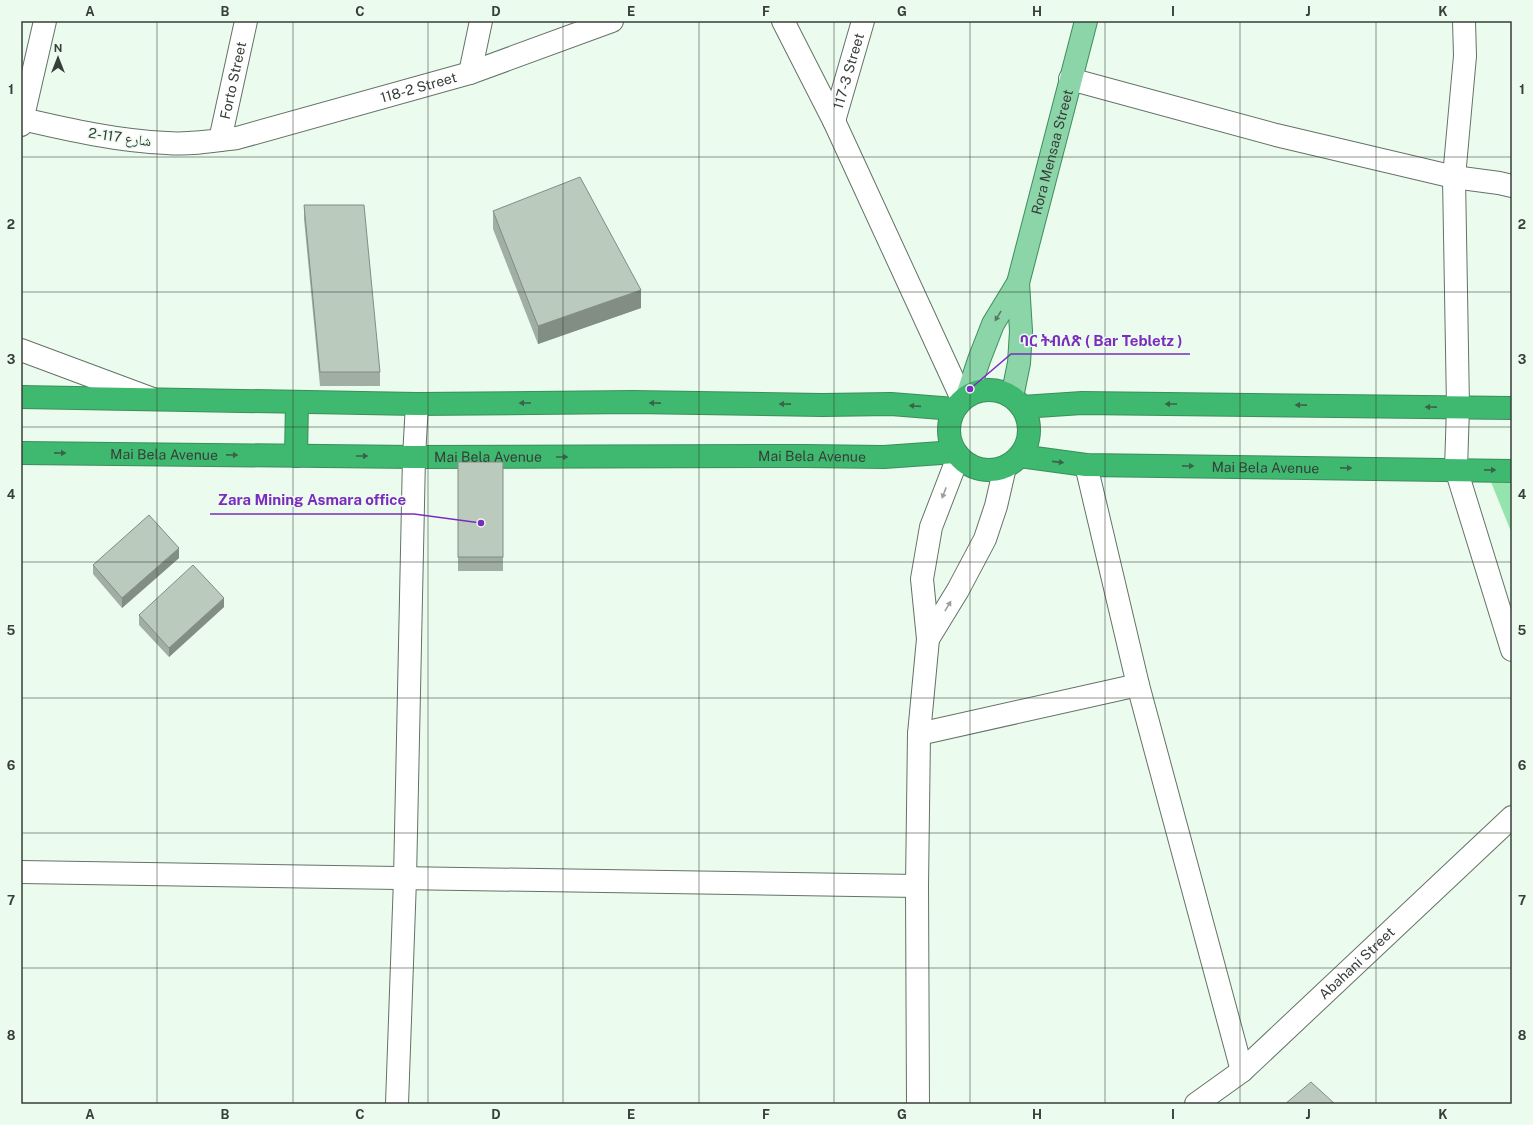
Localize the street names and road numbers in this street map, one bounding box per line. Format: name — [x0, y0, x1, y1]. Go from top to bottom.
street label: 117-3 Street — [830, 31, 867, 111]
street label: Forto Street — [217, 40, 249, 121]
street label: 118-2 Street — [379, 69, 459, 106]
street label: Rora Mensaa Street — [1028, 88, 1076, 216]
street label: شارع 117-2 — [87, 125, 153, 151]
street label: Mai Bela Avenue — [110, 446, 218, 463]
street label: Mai Bela Avenue — [758, 448, 866, 465]
street label: Mai Bela Avenue — [434, 449, 542, 465]
street label: Mai Bela Avenue — [1211, 459, 1319, 476]
street label: Abahani Street — [1316, 924, 1398, 1002]

